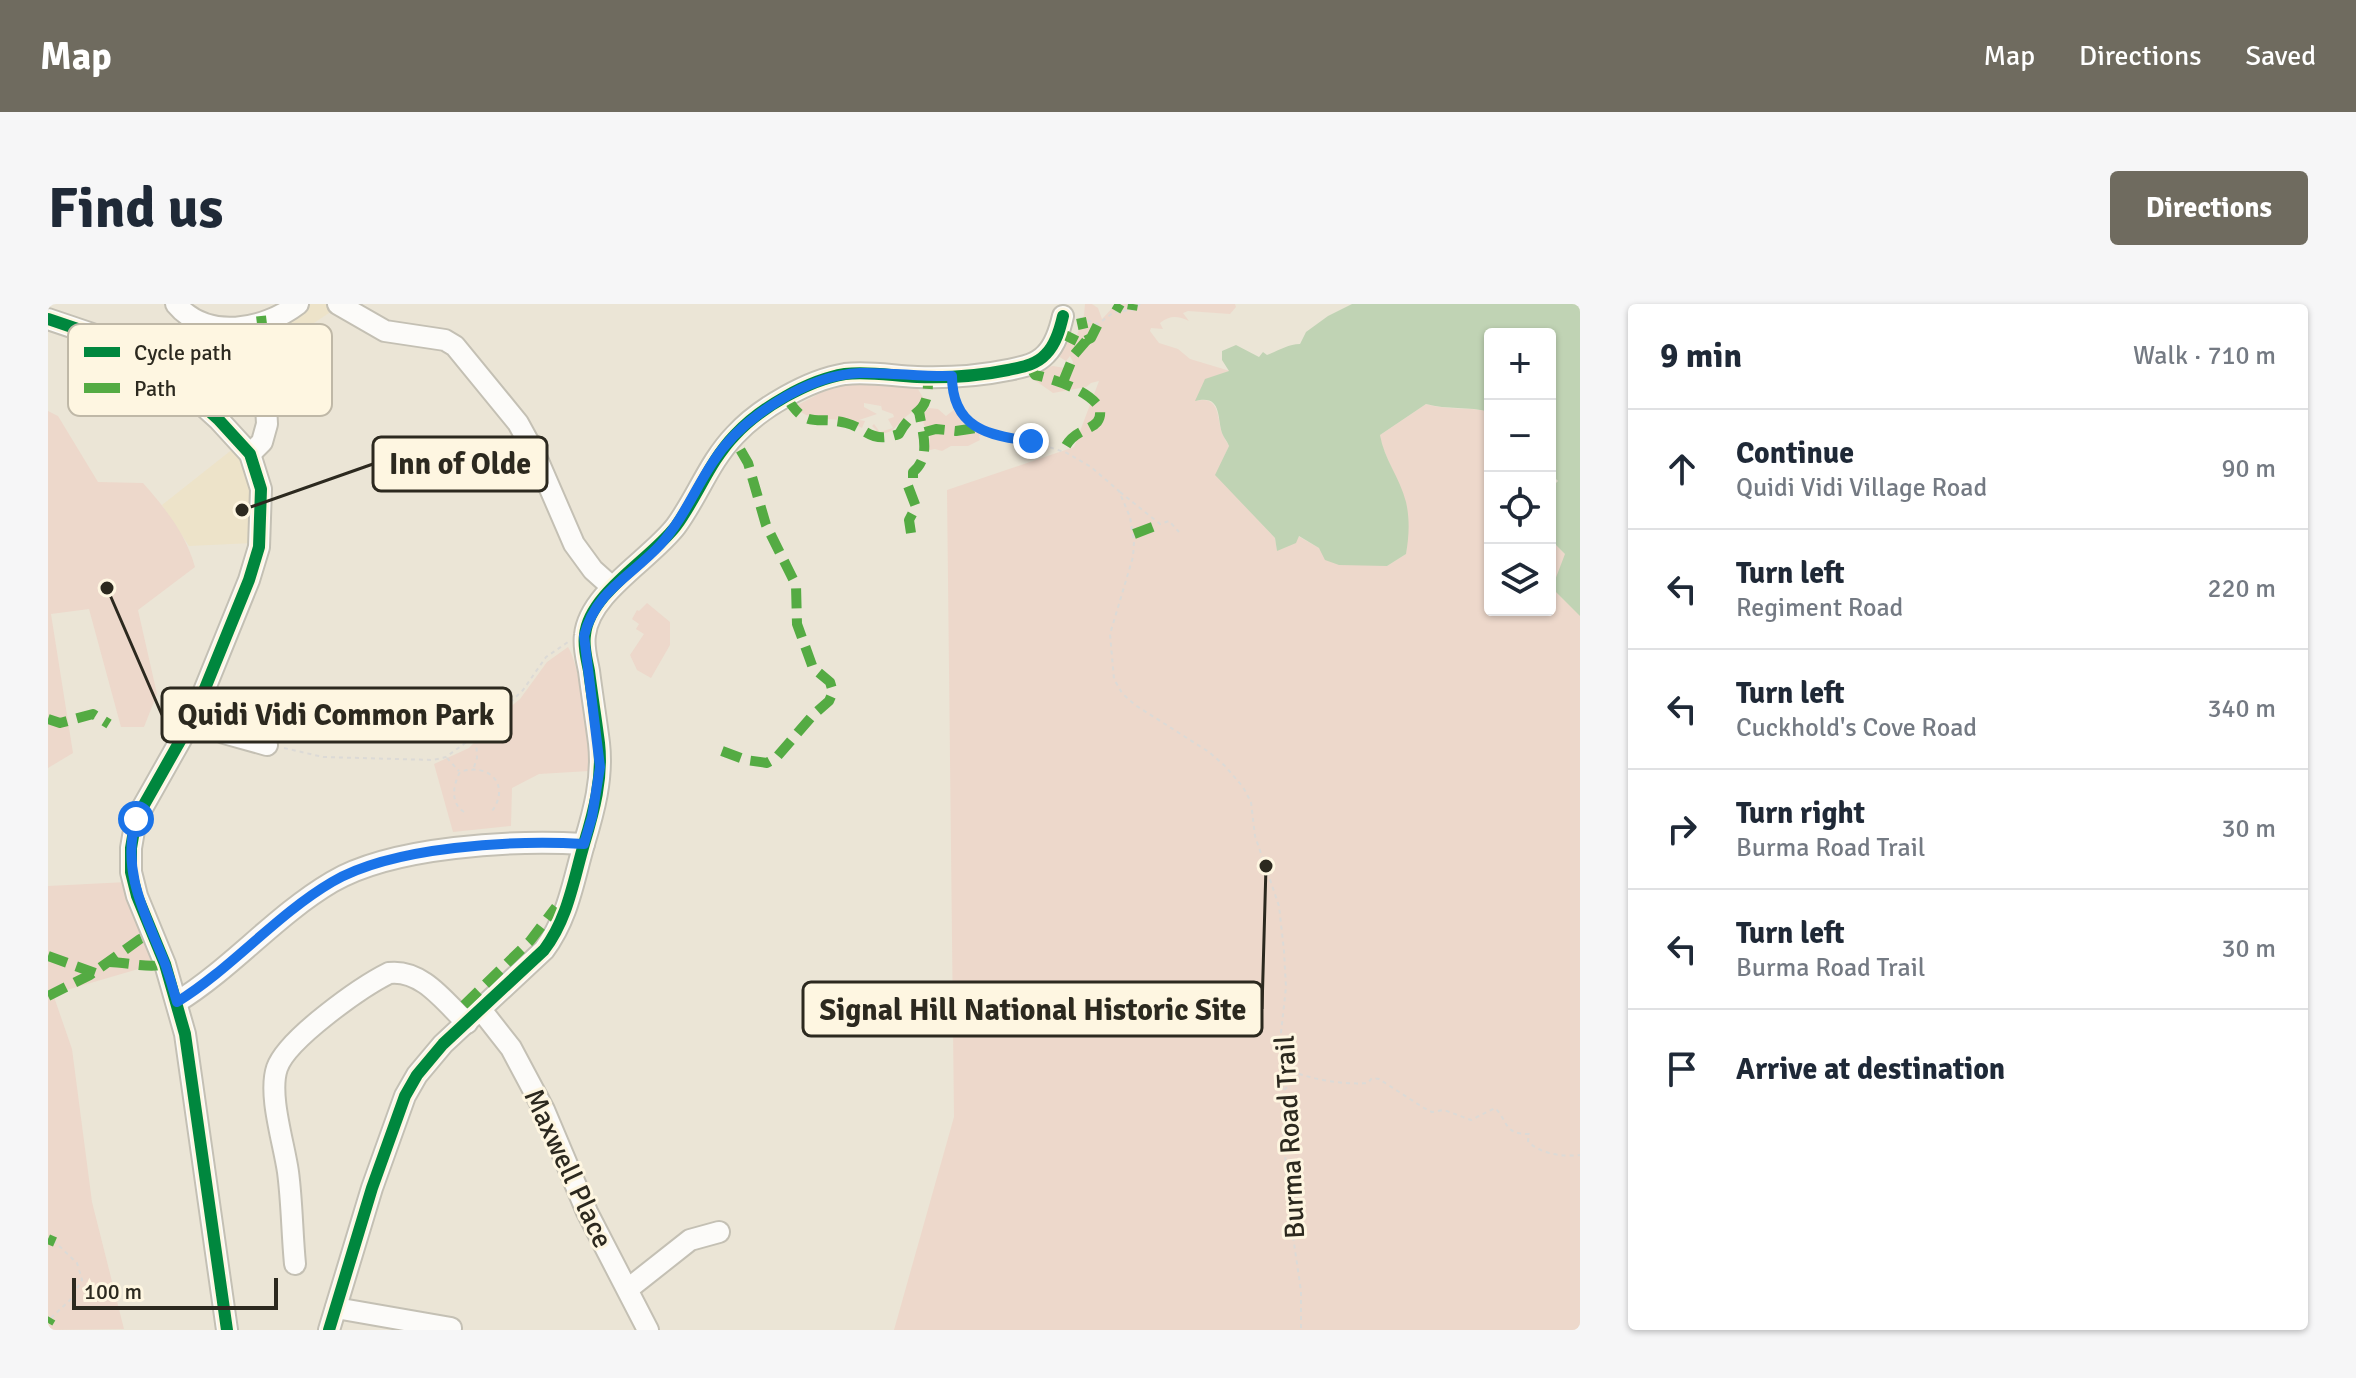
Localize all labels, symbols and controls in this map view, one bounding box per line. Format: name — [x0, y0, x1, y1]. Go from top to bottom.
text: Map — [40, 33, 112, 80]
text: Map — [1983, 39, 2035, 73]
text: Directions — [2079, 39, 2201, 73]
text: Saved — [2245, 39, 2316, 73]
button: Directions — [2110, 171, 2308, 245]
text: Find us — [48, 174, 223, 243]
legend — [68, 324, 332, 416]
map controls — [1484, 328, 1556, 616]
button: + — [1484, 328, 1556, 400]
text: 9 min — [1660, 335, 1742, 377]
text: Cycle path — [134, 339, 232, 366]
text: Walk · 710 m — [2133, 340, 2276, 372]
text: Path — [134, 375, 177, 402]
button: − — [1484, 400, 1556, 472]
route end — [1013, 423, 1049, 459]
text: Continue — [1736, 435, 1854, 472]
callout: Inn of Olde — [373, 437, 547, 491]
text: Inn of Olde — [389, 446, 531, 483]
icon: ahead — [1660, 447, 1704, 491]
text: 90 m — [2221, 453, 2276, 485]
button: locate — [1484, 472, 1556, 544]
text: Quidi Vidi Village Road — [1736, 472, 1987, 504]
button: layers — [1484, 544, 1556, 616]
text: Turn left — [1736, 555, 1845, 592]
icon: left — [1660, 567, 1704, 611]
text: 220 m — [2207, 573, 2276, 605]
text: Regiment Road — [1736, 592, 1903, 624]
text: Turn left — [1736, 675, 1845, 712]
icon: left — [1660, 687, 1704, 731]
callout: Quidi Vidi Common Park — [162, 688, 511, 742]
text: 340 m — [2207, 693, 2276, 725]
text: Quidi Vidi Common Park — [178, 697, 495, 734]
text: Cuckhold's Cove Road — [1736, 712, 1977, 744]
text: Turn right — [1736, 795, 1865, 832]
route start — [118, 801, 154, 837]
icon: right — [1660, 807, 1704, 851]
text: 30 m — [2221, 813, 2276, 845]
text: Burma Road Trail — [1736, 832, 1925, 864]
text: Turn left — [1736, 915, 1845, 952]
icon: left — [1660, 927, 1704, 971]
text: 30 m — [2221, 933, 2276, 965]
text: Burma Road Trail — [1736, 952, 1925, 984]
callout: Signal Hill National Historic Site — [803, 982, 1262, 1036]
text: Signal Hill National Historic Site — [820, 992, 1247, 1029]
street label: Burma Road Trail — [1268, 1034, 1312, 1240]
icon: arrive — [1660, 1047, 1704, 1091]
text: Arrive at destination — [1736, 1051, 2005, 1088]
street label: Maxwell Place — [516, 1084, 620, 1253]
scale bar — [72, 1274, 278, 1310]
text: 100 m — [84, 1278, 142, 1305]

